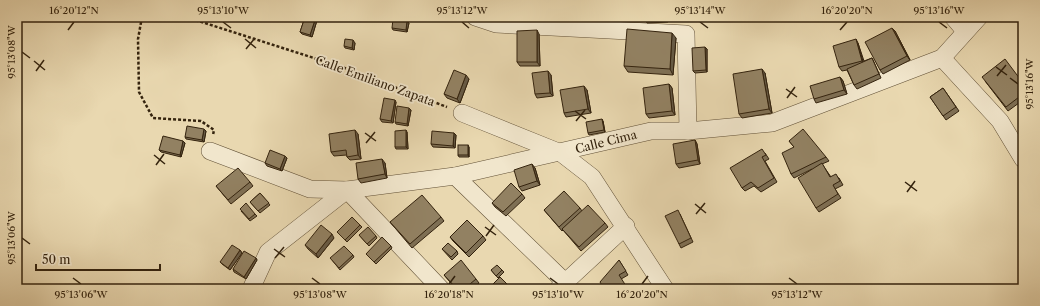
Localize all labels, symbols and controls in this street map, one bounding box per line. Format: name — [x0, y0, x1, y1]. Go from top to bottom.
text: 16°20'12"N — [49, 4, 99, 17]
text: 95°13'10"W — [197, 4, 250, 17]
text: 95°13'12"W — [436, 4, 489, 17]
text: 95°13'14"W — [674, 4, 727, 17]
text: 16°20'20"N — [821, 4, 873, 17]
text: 95°13'16"W — [913, 4, 966, 17]
text: 95°13'08"W — [5, 24, 18, 79]
street label: Calle Emiliano Zapata — [313, 52, 438, 109]
text: 95°13'16"W — [1023, 57, 1036, 110]
street label: Calle Cima — [573, 126, 639, 156]
text: 95°13'06"W — [5, 210, 18, 265]
scale bar — [36, 246, 160, 272]
text: 50 m — [42, 252, 71, 267]
text: 95°13'06"W — [54, 288, 109, 301]
text: 95°13'08"W — [293, 288, 348, 301]
text: 16°20'18"N — [424, 288, 474, 301]
text: 95°13'10"W — [532, 288, 585, 301]
text: 16°20'20"N — [616, 288, 668, 301]
text: 95°13'12"W — [771, 288, 824, 301]

